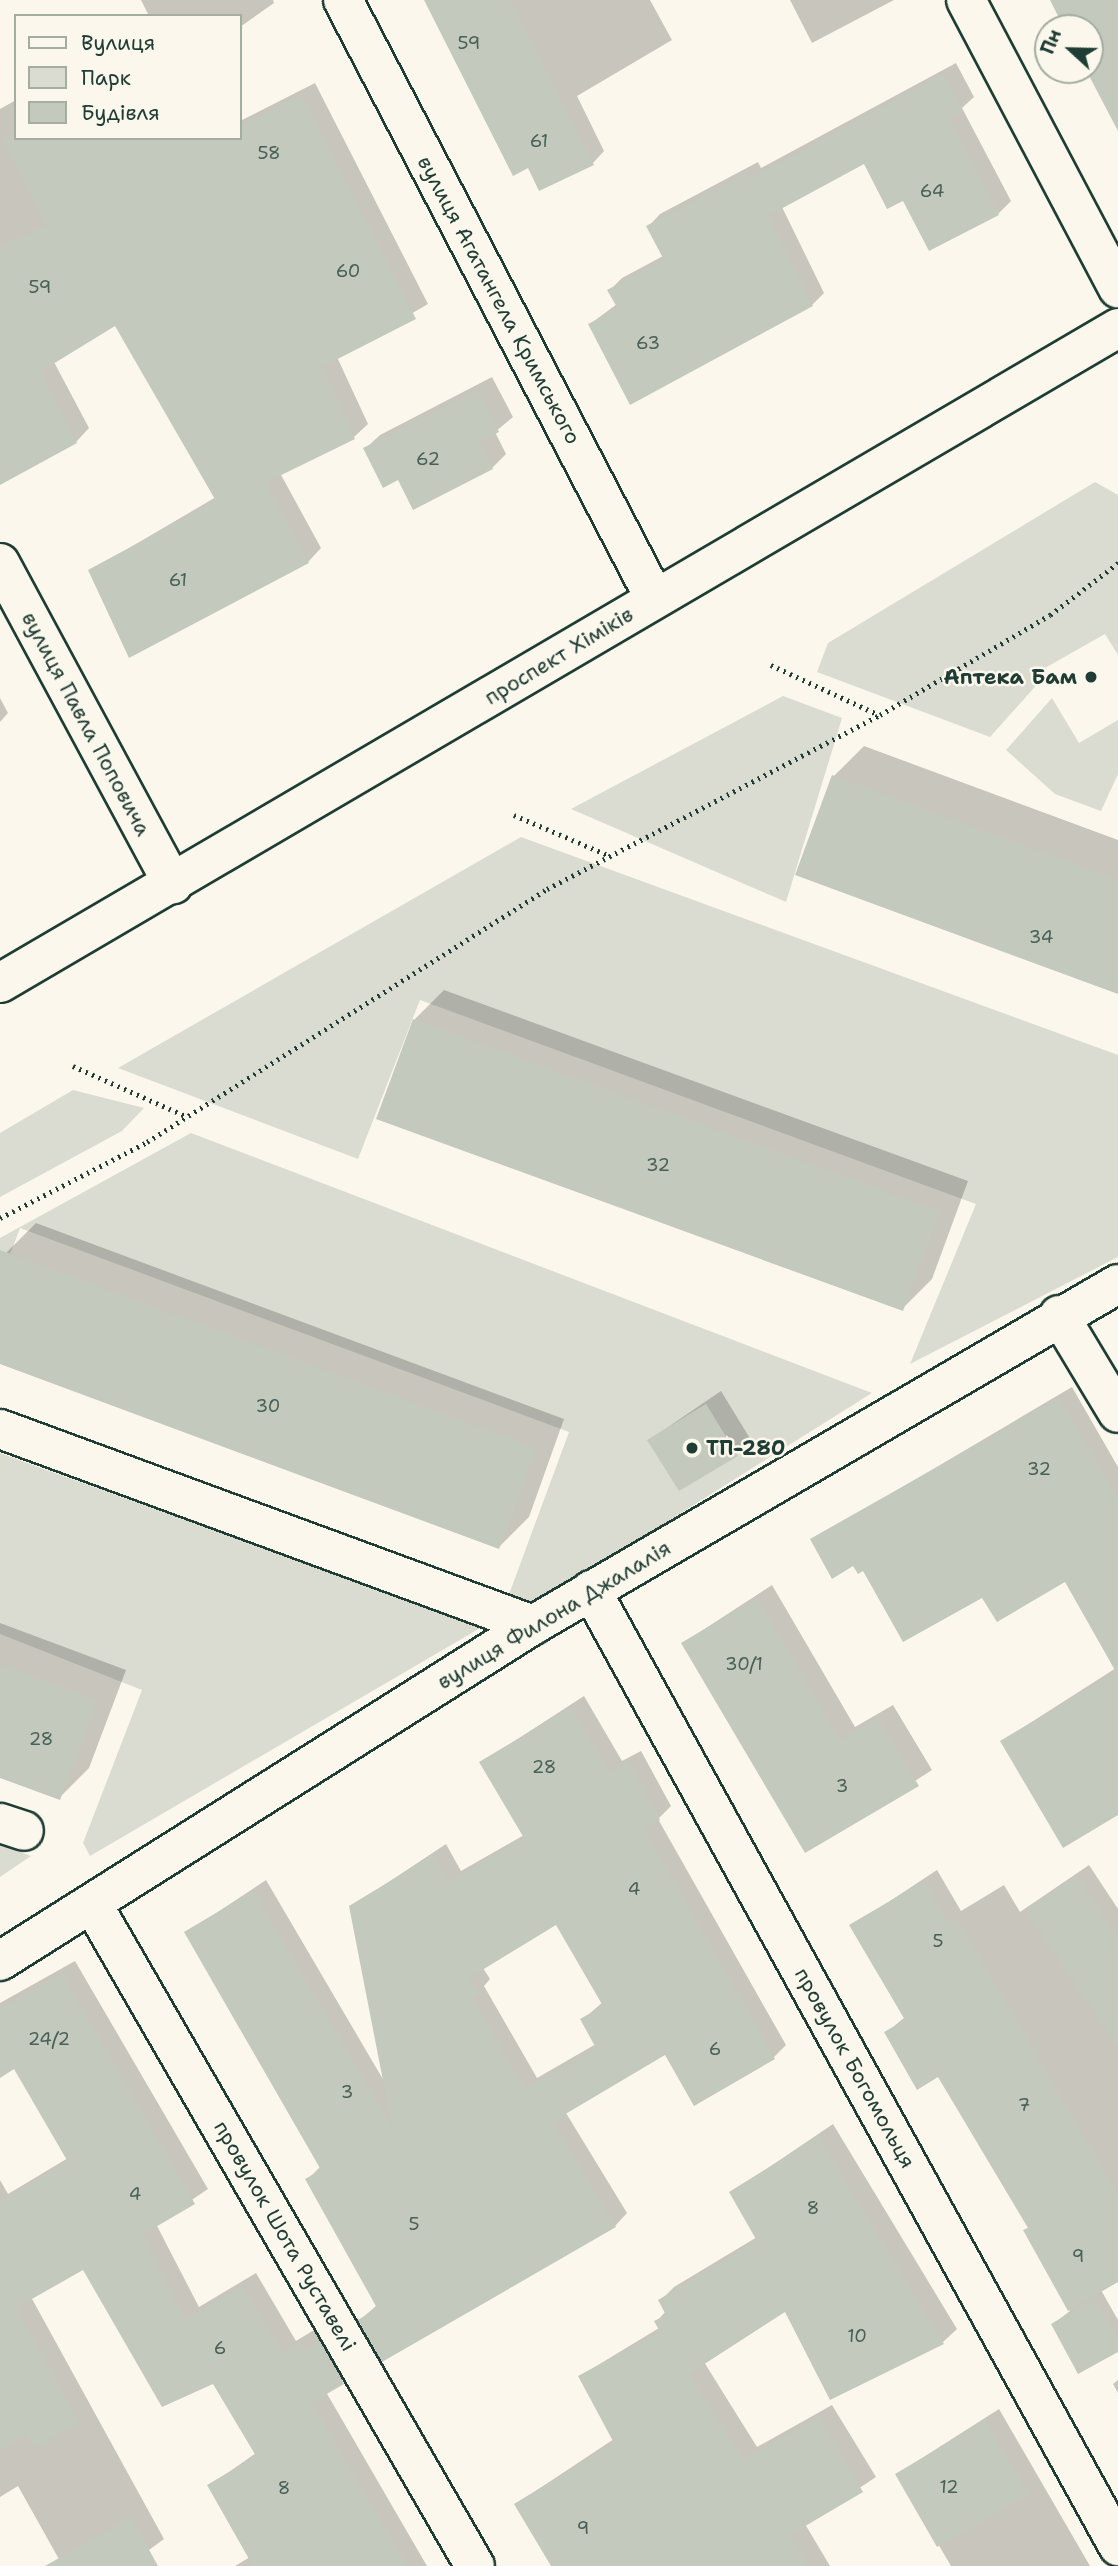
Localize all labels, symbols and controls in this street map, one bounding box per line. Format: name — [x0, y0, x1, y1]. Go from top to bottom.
legend — [14, 14, 242, 140]
north arrow — [1034, 14, 1104, 84]
text: Пн — [1035, 25, 1067, 58]
text: Вулиця — [81, 29, 155, 57]
house number: 59 — [458, 32, 480, 54]
text: Парк — [81, 64, 131, 92]
text: Будівля — [81, 99, 160, 127]
house number: 61 — [530, 130, 548, 152]
house number: 58 — [257, 142, 281, 164]
street label: вулиця Агатангела Кримського — [412, 152, 586, 448]
house number: 64 — [920, 180, 944, 202]
house number: 60 — [336, 260, 360, 282]
house number: 59 — [29, 276, 51, 298]
house number: 63 — [636, 332, 660, 354]
house number: 62 — [416, 448, 440, 470]
house number: 61 — [169, 569, 187, 591]
street label: проспект Хіміків — [480, 602, 638, 710]
street label: вулиця Павла Поповича — [16, 608, 156, 840]
place label: Аптека Бам — [943, 664, 1077, 690]
marker: Аптека Бам — [1083, 669, 1099, 685]
house number: 34 — [1029, 926, 1053, 948]
house number: 32 — [646, 1154, 670, 1176]
house number: 30 — [256, 1395, 280, 1417]
place label: ТП-280 — [706, 1435, 786, 1461]
marker: ТП-280 — [684, 1440, 700, 1456]
house number: 32 — [1027, 1458, 1051, 1480]
street label: вулиця Филона Джалалія — [433, 1535, 675, 1695]
house number: 30/1 — [725, 1653, 763, 1675]
house number: 28 — [29, 1728, 53, 1750]
house number: 28 — [532, 1756, 556, 1778]
house number: 3 — [836, 1775, 848, 1797]
house number: 4 — [628, 1878, 640, 1900]
house number: 5 — [932, 1930, 944, 1952]
street label: провулок Богомольця — [789, 1963, 921, 2173]
house number: 24/2 — [28, 2028, 70, 2050]
house number: 6 — [709, 2038, 721, 2060]
house number: 3 — [341, 2081, 353, 2103]
house number: 7 — [1018, 2094, 1030, 2116]
street label: провулок Шота Руставелі — [209, 2116, 361, 2356]
house number: 4 — [129, 2183, 141, 2205]
house number: 8 — [807, 2197, 819, 2219]
house number: 5 — [408, 2213, 420, 2235]
house number: 9 — [1072, 2245, 1084, 2267]
house number: 10 — [847, 2325, 867, 2347]
house number: 6 — [214, 2337, 226, 2359]
house number: 12 — [939, 2476, 959, 2498]
house number: 8 — [278, 2477, 290, 2499]
house number: 9 — [577, 2517, 589, 2539]

